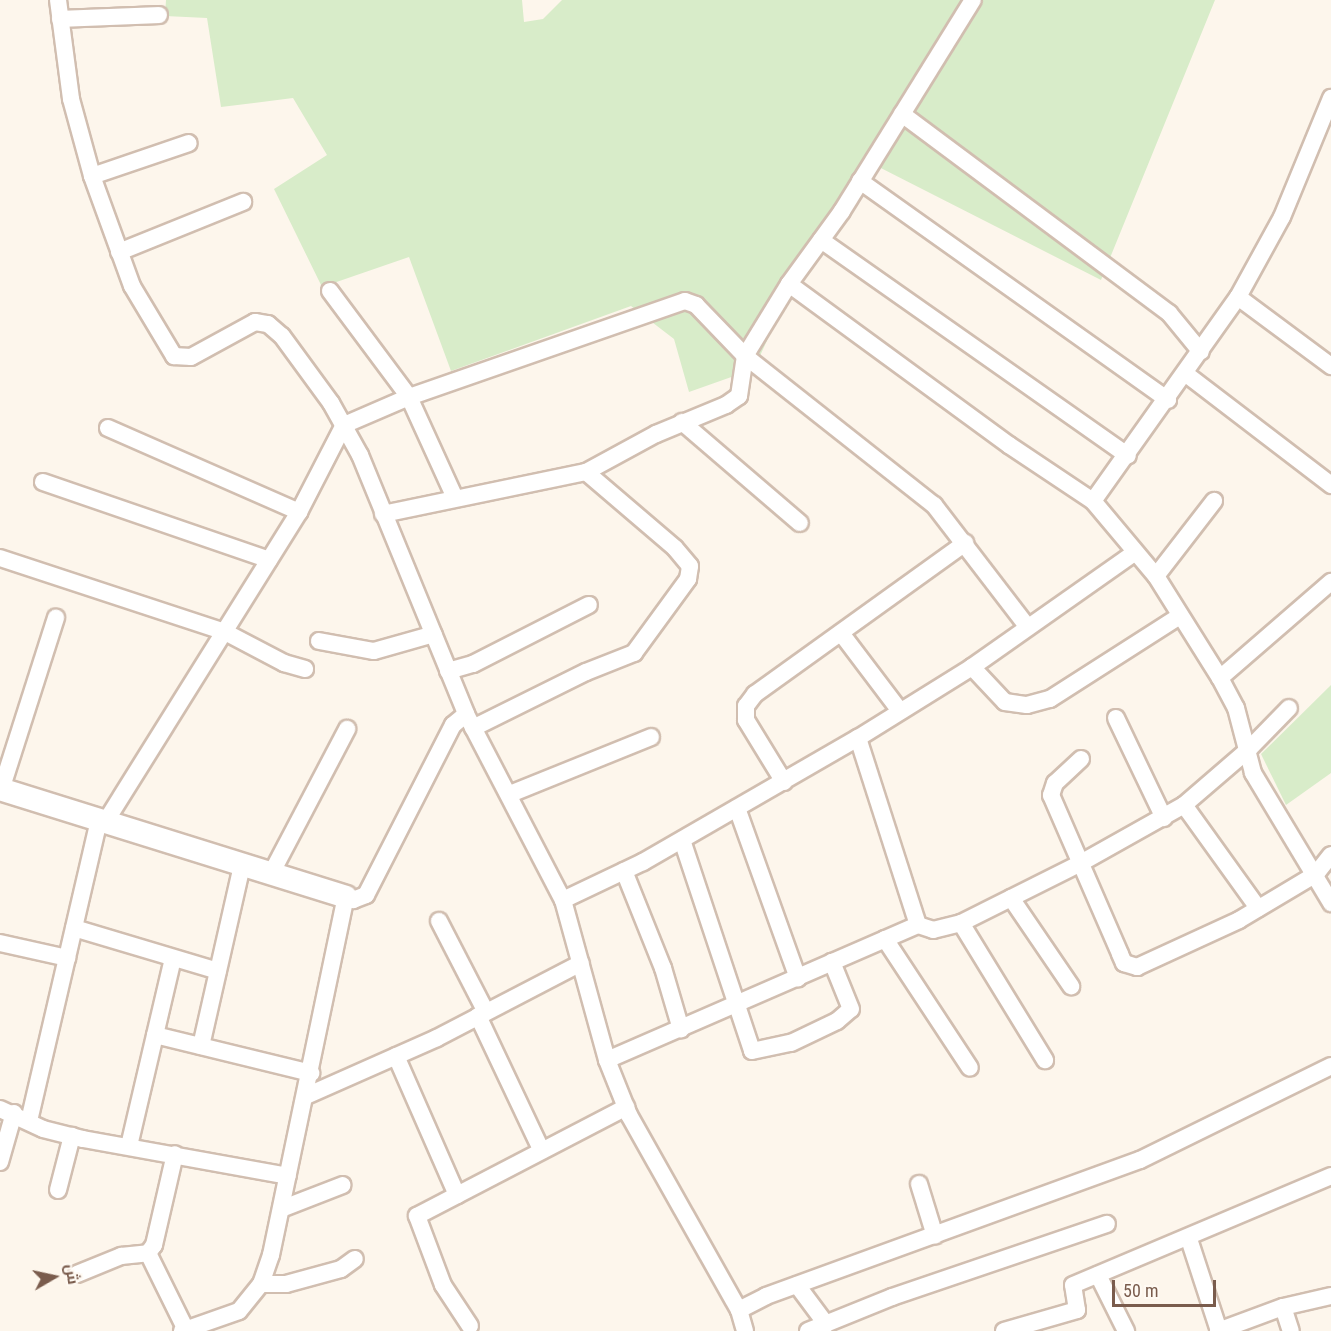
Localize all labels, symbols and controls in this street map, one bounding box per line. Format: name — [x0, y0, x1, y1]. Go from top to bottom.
north arrow — [24, 1247, 84, 1307]
text: ش — [61, 1262, 83, 1286]
scale bar — [1115, 1268, 1218, 1306]
text: 50 m — [1123, 1280, 1158, 1301]

